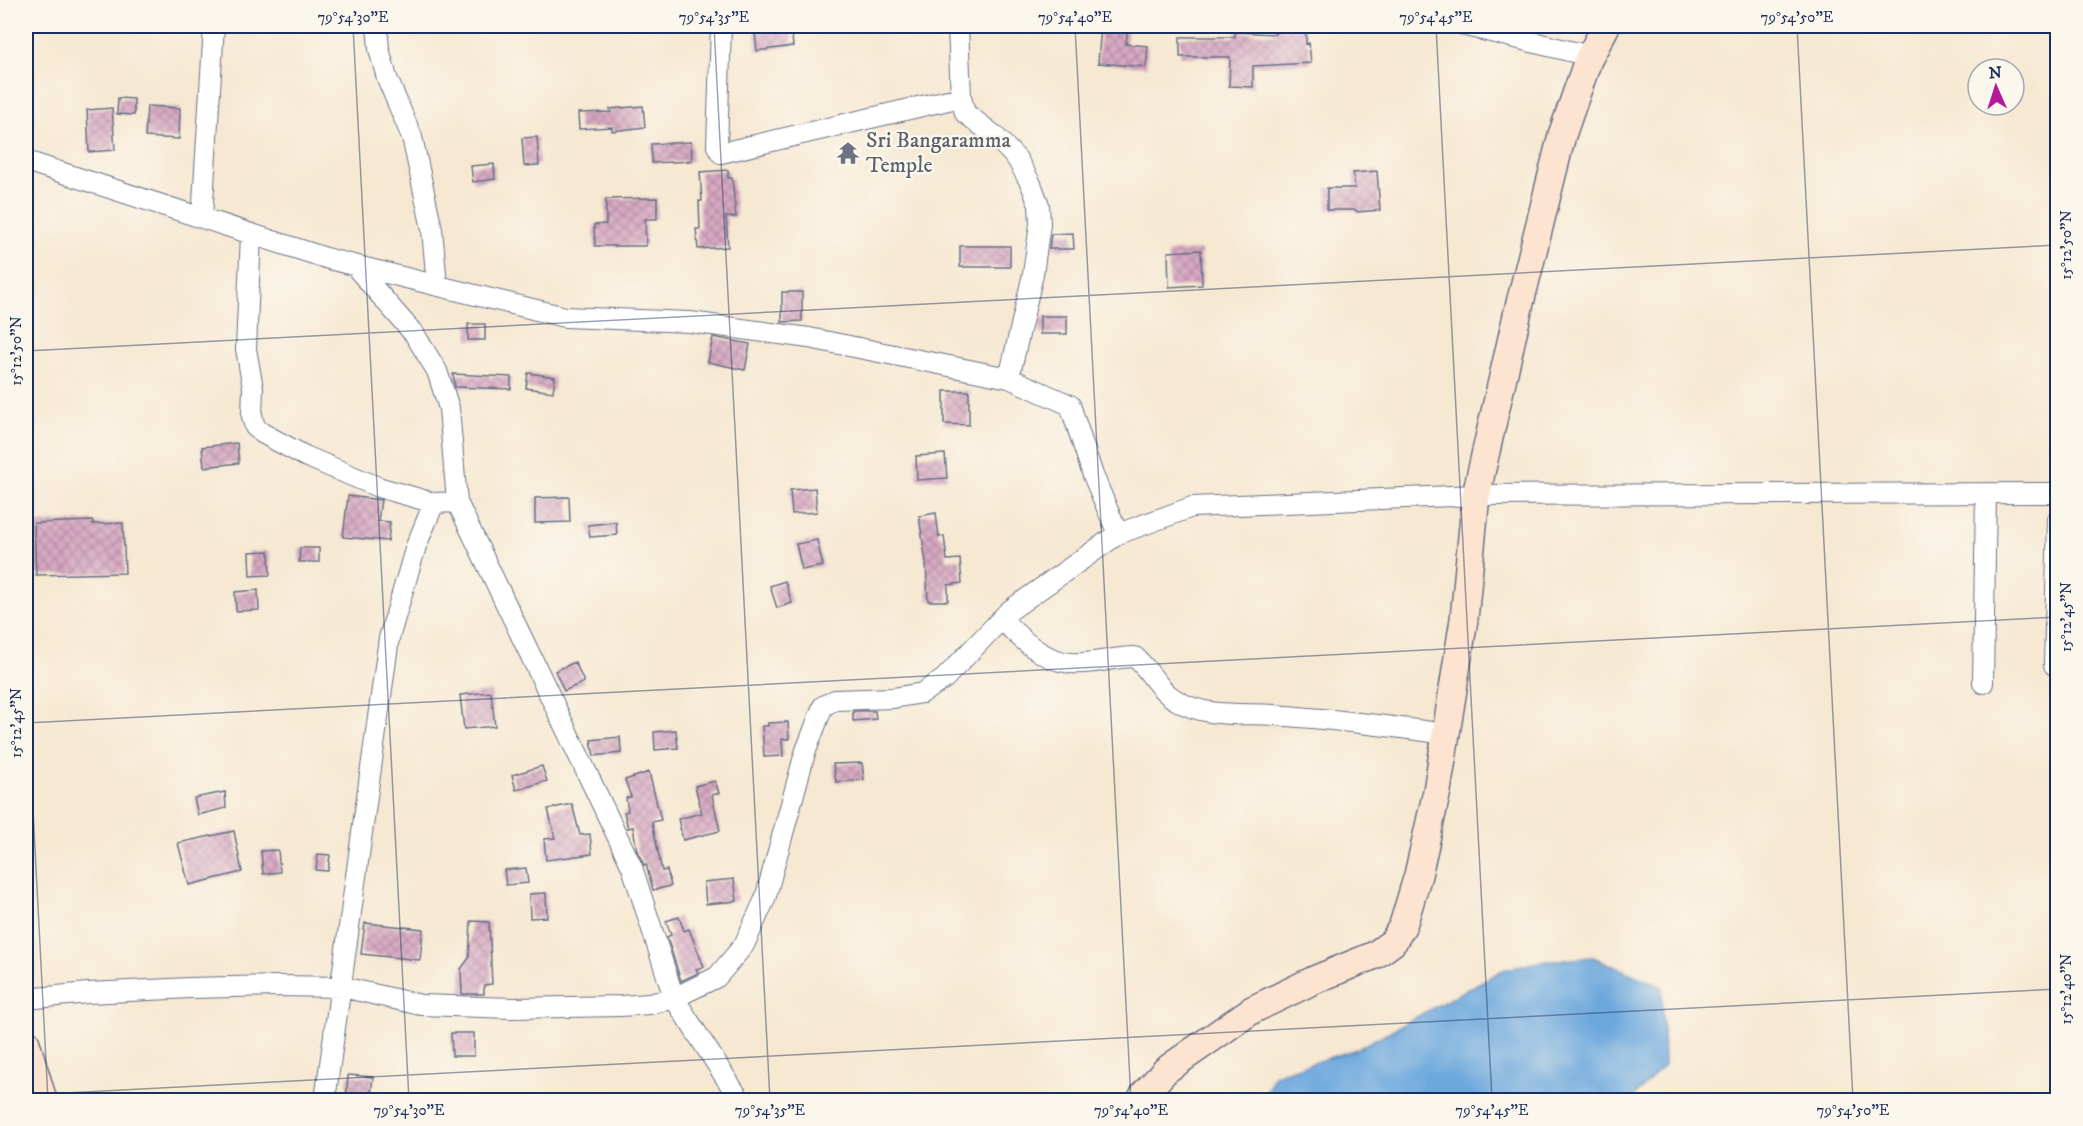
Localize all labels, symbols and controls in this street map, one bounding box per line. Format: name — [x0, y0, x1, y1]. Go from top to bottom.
text: 79°54'30"E — [317, 8, 389, 27]
text: 79°54'35"E — [679, 8, 750, 27]
text: 79°54'40"E — [1038, 8, 1112, 27]
text: 79°54'45"E — [1399, 8, 1473, 27]
text: 79°54'50"E — [1761, 8, 1834, 27]
north arrow — [1966, 57, 2026, 117]
text: N — [1988, 63, 2002, 83]
place label: Sri Bangaramma Temple — [866, 127, 1011, 179]
temple icon: Sri Bangaramma Temple — [835, 140, 861, 166]
text: 15°12'50"N — [2057, 210, 2076, 280]
text: 15°12'50"N — [7, 316, 26, 386]
text: 15°12'45"N — [2057, 582, 2076, 652]
text: 15°12'45"N — [7, 688, 26, 758]
text: 15°12'40"N — [2057, 954, 2076, 1024]
text: 79°54'30"E — [373, 1101, 445, 1120]
text: 79°54'35"E — [735, 1101, 806, 1120]
text: 79°54'40"E — [1094, 1101, 1168, 1120]
text: 79°54'45"E — [1455, 1101, 1529, 1120]
text: 79°54'50"E — [1817, 1101, 1890, 1120]

